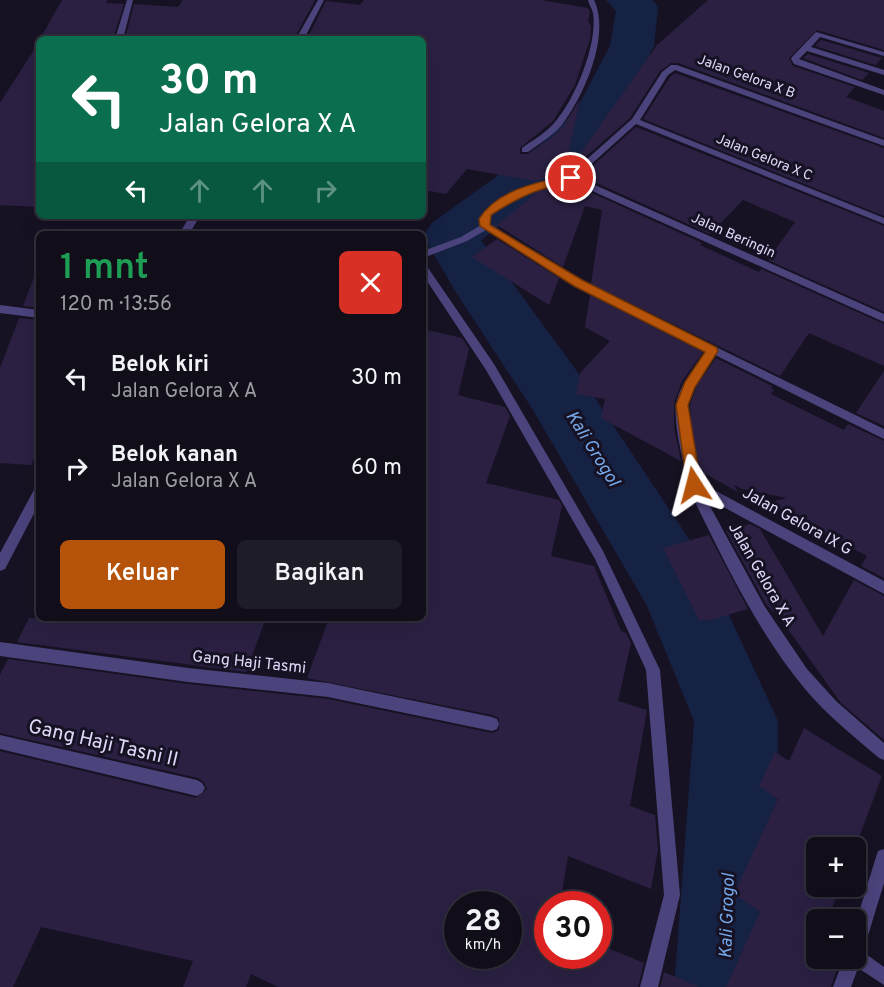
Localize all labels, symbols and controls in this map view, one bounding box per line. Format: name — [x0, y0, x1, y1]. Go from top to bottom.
street label: Jalan Gelora X B — [695, 51, 797, 103]
text: 30 m — [159, 56, 258, 109]
icon: left — [60, 60, 138, 138]
text: Jalan Gelora X A — [159, 108, 357, 142]
street label: Jalan Gelora X C — [713, 131, 815, 185]
pin — [545, 152, 596, 203]
icon: arrive — [554, 161, 587, 194]
icon: left — [120, 174, 153, 207]
icon: ahead — [183, 174, 216, 207]
icon: ahead — [246, 174, 279, 207]
icon: right — [309, 174, 342, 207]
street label: Jalan Beringin — [688, 210, 778, 262]
text: 1 mnt — [60, 246, 149, 292]
button: close — [339, 251, 402, 314]
text: 120 m · 13:56 — [60, 292, 172, 318]
text: Belok kiri — [111, 352, 209, 379]
icon: left — [60, 362, 93, 395]
text: 30 m — [351, 365, 402, 392]
text: Jalan Gelora X A — [111, 379, 257, 405]
water label: Kali Grogol — [560, 407, 625, 492]
text: Belok kanan — [111, 442, 238, 469]
icon: right — [60, 452, 93, 485]
position arrow — [662, 453, 726, 517]
text: 60 m — [351, 455, 402, 482]
text: Jalan Gelora X A — [111, 469, 257, 495]
street label: Jalan Gelora IX G — [739, 484, 855, 560]
street label: Jalan Gelora X A — [723, 519, 799, 631]
button: Keluar — [60, 540, 225, 609]
button: Bagikan — [237, 540, 402, 609]
street label: Gang Haji Tasmi — [191, 647, 307, 679]
street label: Gang Haji Tasni II — [25, 714, 181, 774]
map controls — [806, 837, 866, 969]
button: + — [806, 837, 866, 897]
water label: Kali Grogol — [715, 872, 741, 959]
speed limit sign: 30 — [534, 891, 612, 969]
text: 28 — [464, 904, 502, 941]
button: − — [806, 909, 866, 969]
text: km/h — [465, 936, 501, 955]

